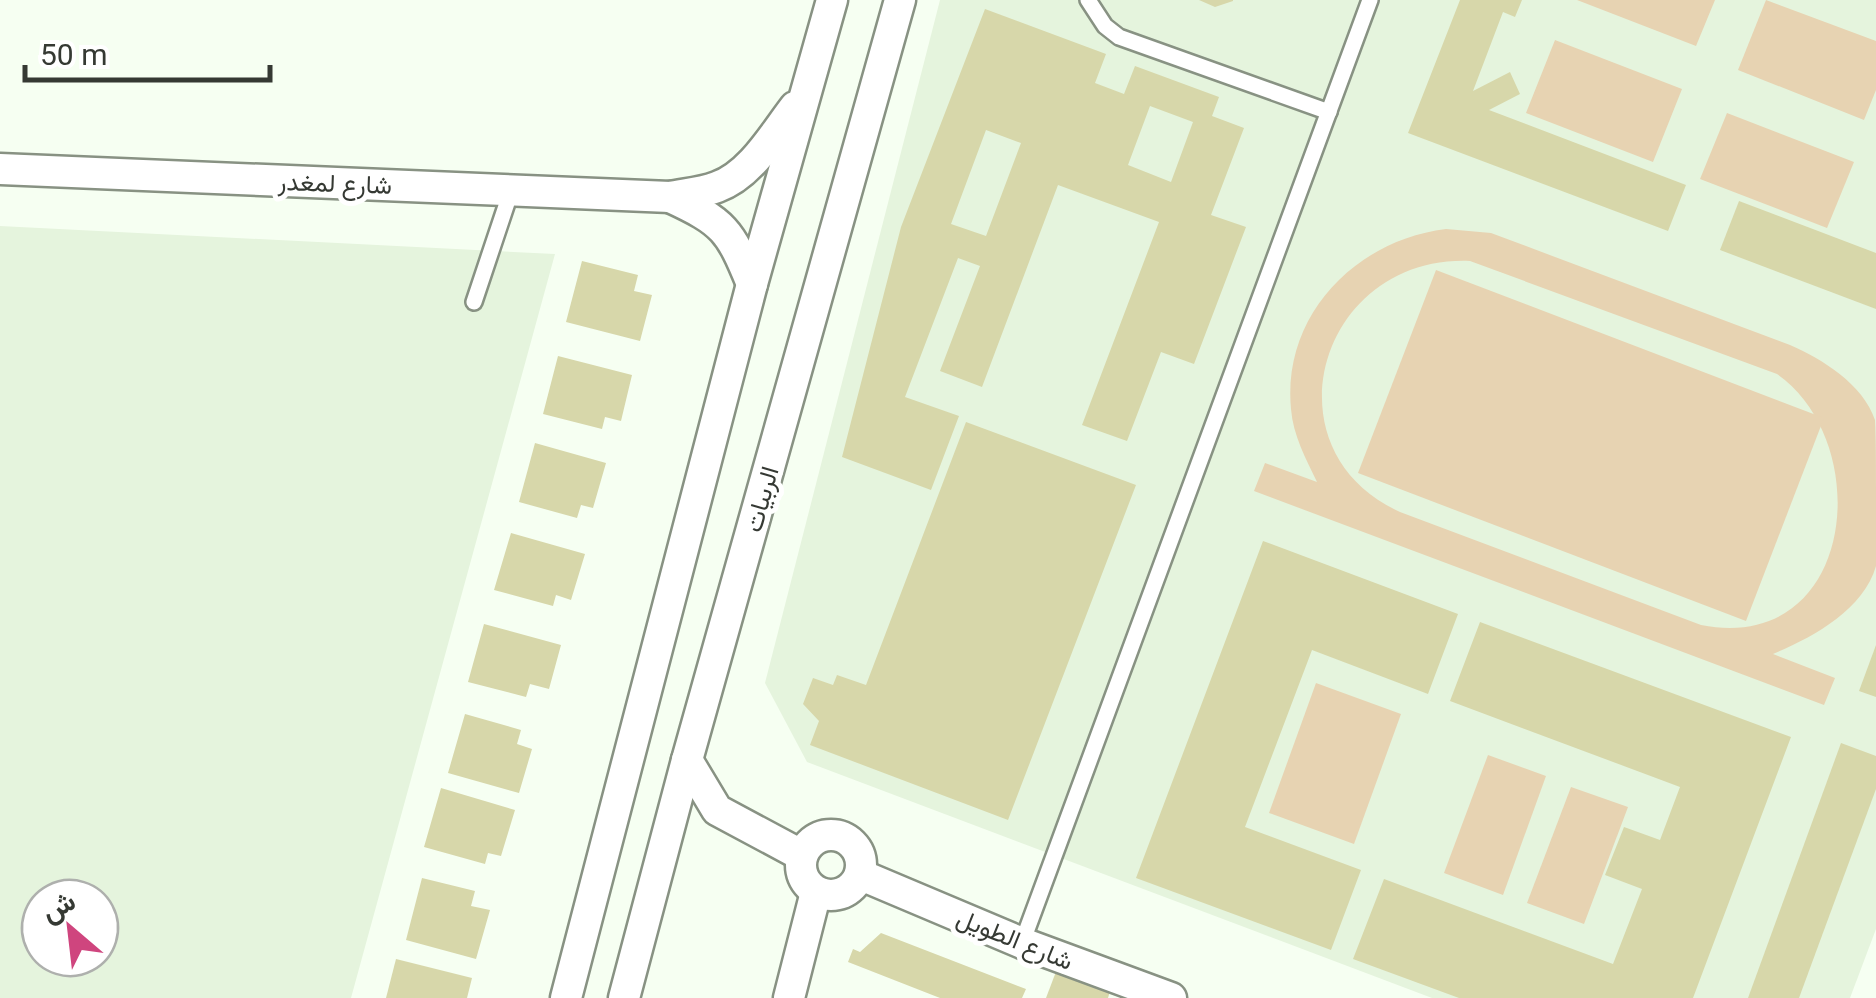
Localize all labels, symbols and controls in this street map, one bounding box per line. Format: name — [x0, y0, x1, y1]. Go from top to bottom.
scale bar — [25, 20, 270, 82]
text: 50 m — [40, 37, 107, 72]
street label: شارع لمغدر — [276, 167, 393, 202]
street label: الربيات — [738, 463, 786, 536]
north arrow — [20, 878, 120, 978]
text: ش — [36, 884, 81, 929]
street label: شارع الطويل — [952, 903, 1077, 978]

